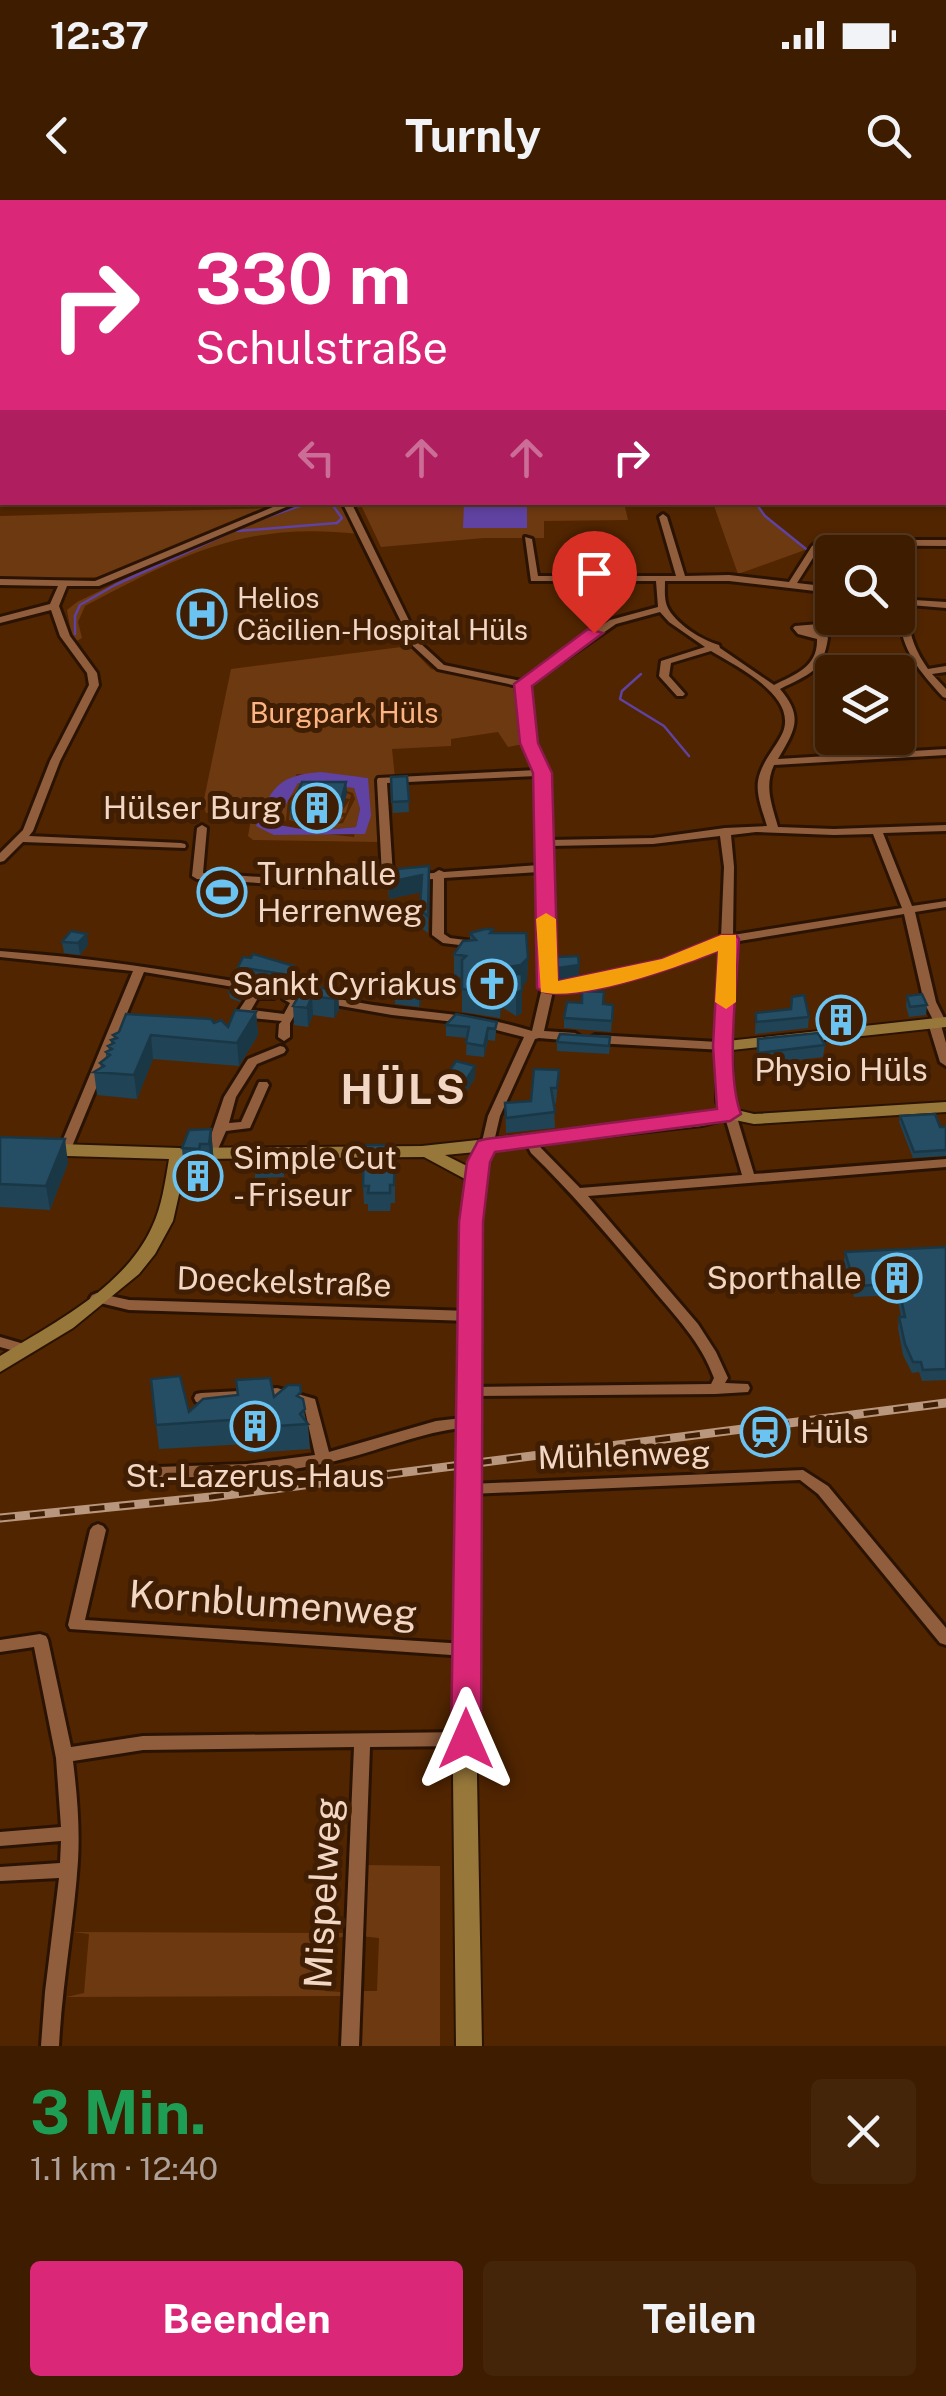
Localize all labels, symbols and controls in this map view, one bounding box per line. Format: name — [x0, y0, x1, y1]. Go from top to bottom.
text: 12:37 — [50, 13, 149, 58]
icon: back — [30, 108, 85, 163]
icon: search — [861, 108, 916, 163]
text: Turnly — [405, 109, 541, 162]
text: 330 m — [195, 237, 411, 320]
icon: right — [30, 240, 160, 370]
text: Schulstraße — [195, 321, 448, 374]
icon: left — [289, 430, 344, 485]
icon: ahead — [394, 430, 449, 485]
icon: ahead — [499, 430, 554, 485]
icon: right — [604, 430, 659, 485]
pin — [552, 531, 637, 634]
map controls — [815, 535, 915, 755]
button: search — [815, 535, 915, 635]
icon: arrive — [567, 546, 622, 601]
place label: Helios Cäcilien-Hospital Hüls — [237, 581, 528, 646]
hospital icon: Helios Cäcilien-Hospital Hüls — [176, 588, 228, 640]
button: layers — [815, 655, 915, 755]
park label: Burgpark Hüls — [250, 696, 438, 729]
building icon: Hülser Burg — [291, 782, 343, 834]
place label: Hülser Burg — [103, 789, 282, 826]
place label: Turnhalle Herrenweg — [257, 855, 423, 929]
sports icon: Turnhalle Herrenweg — [196, 866, 248, 918]
church icon: Sankt Cyriakus — [466, 958, 518, 1010]
place label: Sankt Cyriakus — [232, 965, 457, 1002]
building icon: Physio Hüls — [815, 994, 867, 1046]
place label: Physio Hüls — [754, 1051, 928, 1088]
district label: HÜLS — [341, 1064, 467, 1113]
place label: Simple Cut - Friseur — [233, 1139, 397, 1213]
building icon: Simple Cut - Friseur — [172, 1150, 224, 1202]
building icon: Sporthalle — [871, 1252, 923, 1304]
street label: Doeckelstraße — [176, 1259, 392, 1304]
place label: Sporthalle — [707, 1259, 862, 1296]
building icon: St.-Lazerus-Haus — [229, 1400, 281, 1452]
station icon: Hüls — [739, 1406, 791, 1458]
place label: Hüls — [800, 1413, 869, 1450]
street label: Mühlenweg — [537, 1433, 711, 1476]
place label: St.-Lazerus-Haus — [126, 1457, 384, 1494]
street label: Kornblumenweg — [127, 1571, 419, 1636]
position arrow — [414, 1687, 518, 1791]
street label: Mispelweg — [295, 1796, 350, 1990]
text: 3 Min. — [30, 2077, 206, 2148]
button: close — [811, 2079, 916, 2184]
text: 1.1 km · 12:40 — [30, 2150, 218, 2187]
button: Beenden — [30, 2261, 463, 2376]
button: Teilen — [483, 2261, 916, 2376]

